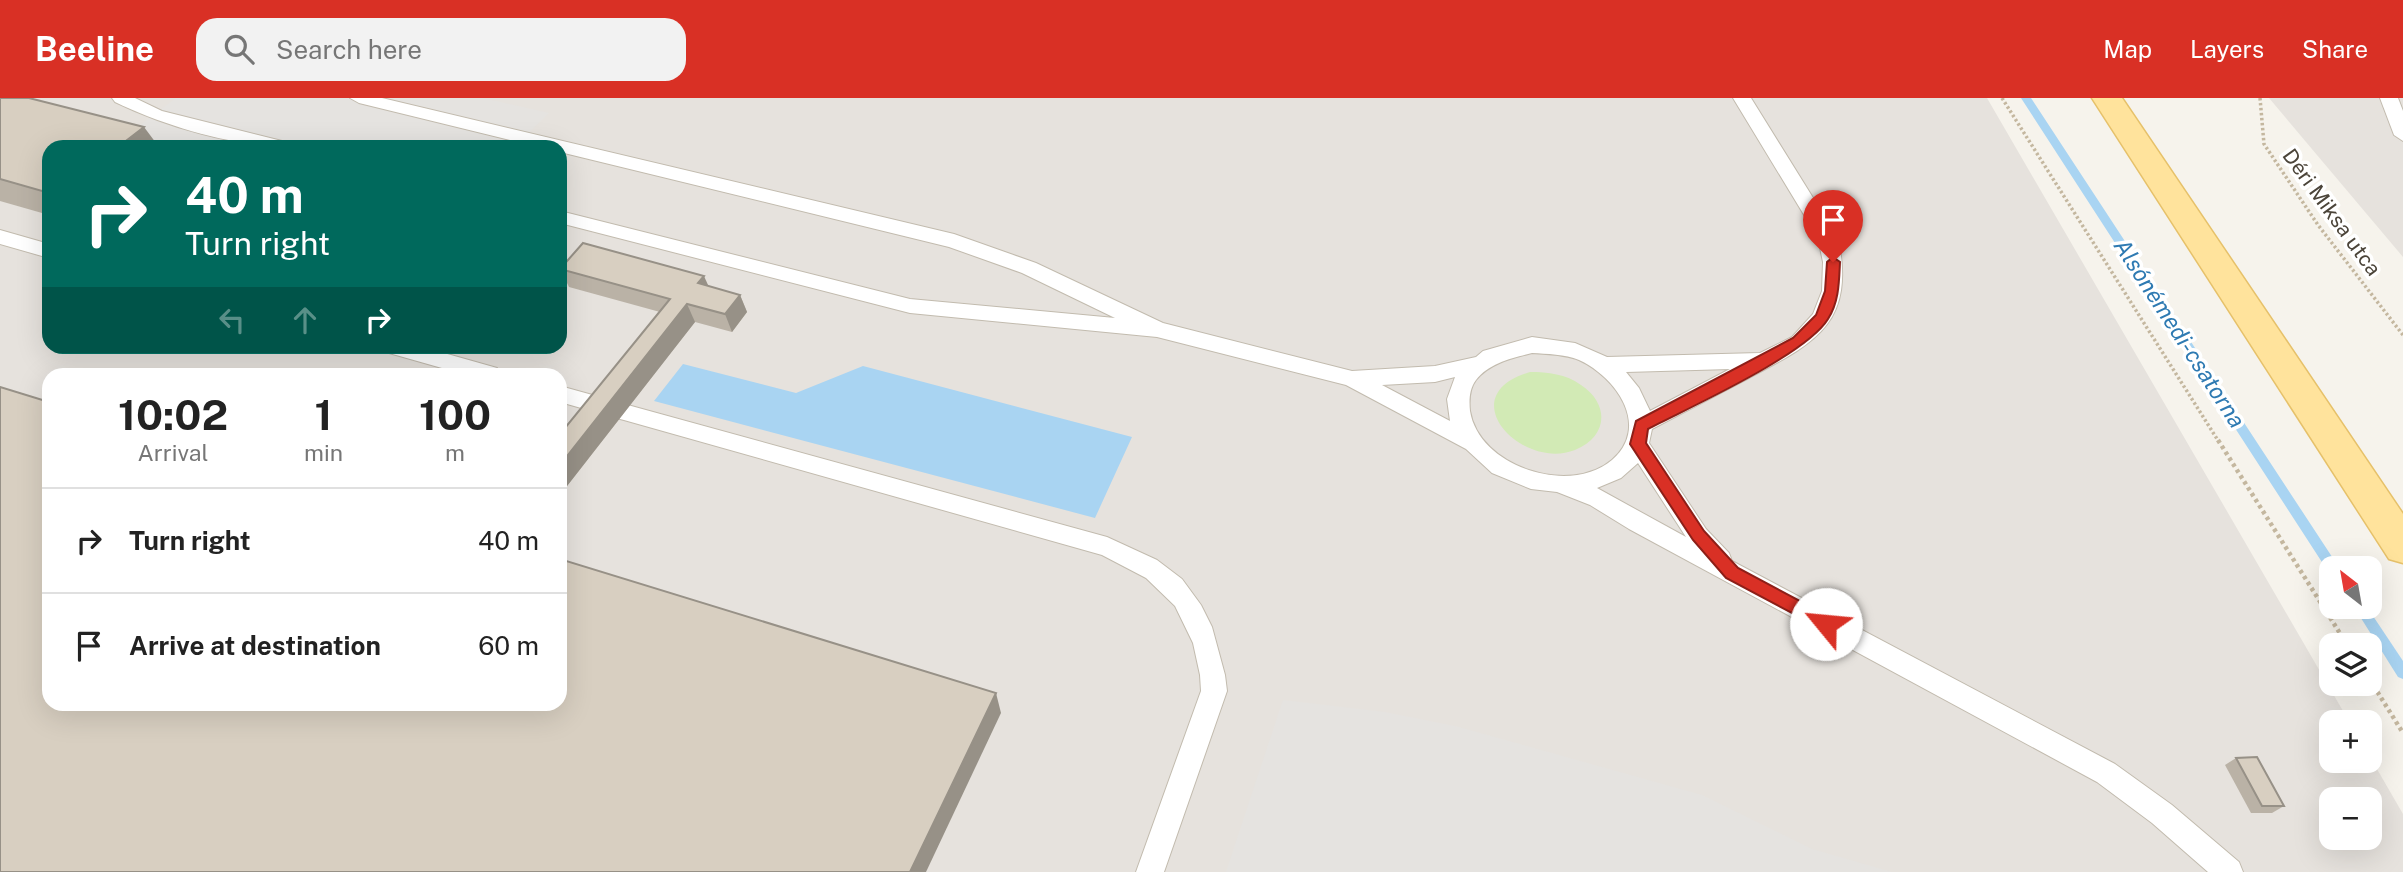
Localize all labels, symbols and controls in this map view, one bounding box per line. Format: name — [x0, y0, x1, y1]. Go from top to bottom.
search box — [196, 18, 686, 81]
text: Beeline — [35, 30, 154, 68]
icon: search — [220, 30, 258, 68]
text: Search here — [276, 34, 422, 65]
text: Map — [2103, 35, 2152, 63]
text: Layers — [2190, 35, 2264, 63]
text: Share — [2302, 35, 2368, 63]
street label: Déri Miksa utca — [2278, 144, 2386, 280]
text: 40 m — [185, 166, 304, 224]
icon: right — [70, 168, 161, 259]
pin — [1803, 190, 1863, 262]
icon: arrive — [1814, 201, 1852, 239]
text: Turn right — [185, 225, 330, 262]
water label: Alsónémedi-csatorna — [2109, 233, 2251, 433]
icon: left — [213, 301, 251, 339]
icon: ahead — [286, 301, 324, 339]
icon: right — [359, 301, 397, 339]
text: 10:02 — [118, 390, 228, 439]
text: 1 — [315, 390, 333, 439]
text: 100 — [419, 390, 491, 439]
text: Arrival — [138, 439, 209, 466]
text: min — [304, 439, 343, 466]
text: m — [445, 439, 465, 466]
icon: right — [70, 522, 108, 560]
text: Turn right — [129, 525, 251, 556]
text: 40 m — [478, 525, 539, 556]
north arrow — [2319, 556, 2382, 620]
map controls — [2319, 556, 2382, 850]
position arrow — [1789, 587, 1863, 661]
icon: arrive — [70, 627, 108, 665]
text: Arrive at destination — [129, 630, 381, 661]
text: 60 m — [478, 630, 539, 661]
button: layers — [2319, 633, 2382, 696]
button: + — [2319, 710, 2382, 773]
button: − — [2319, 787, 2382, 850]

